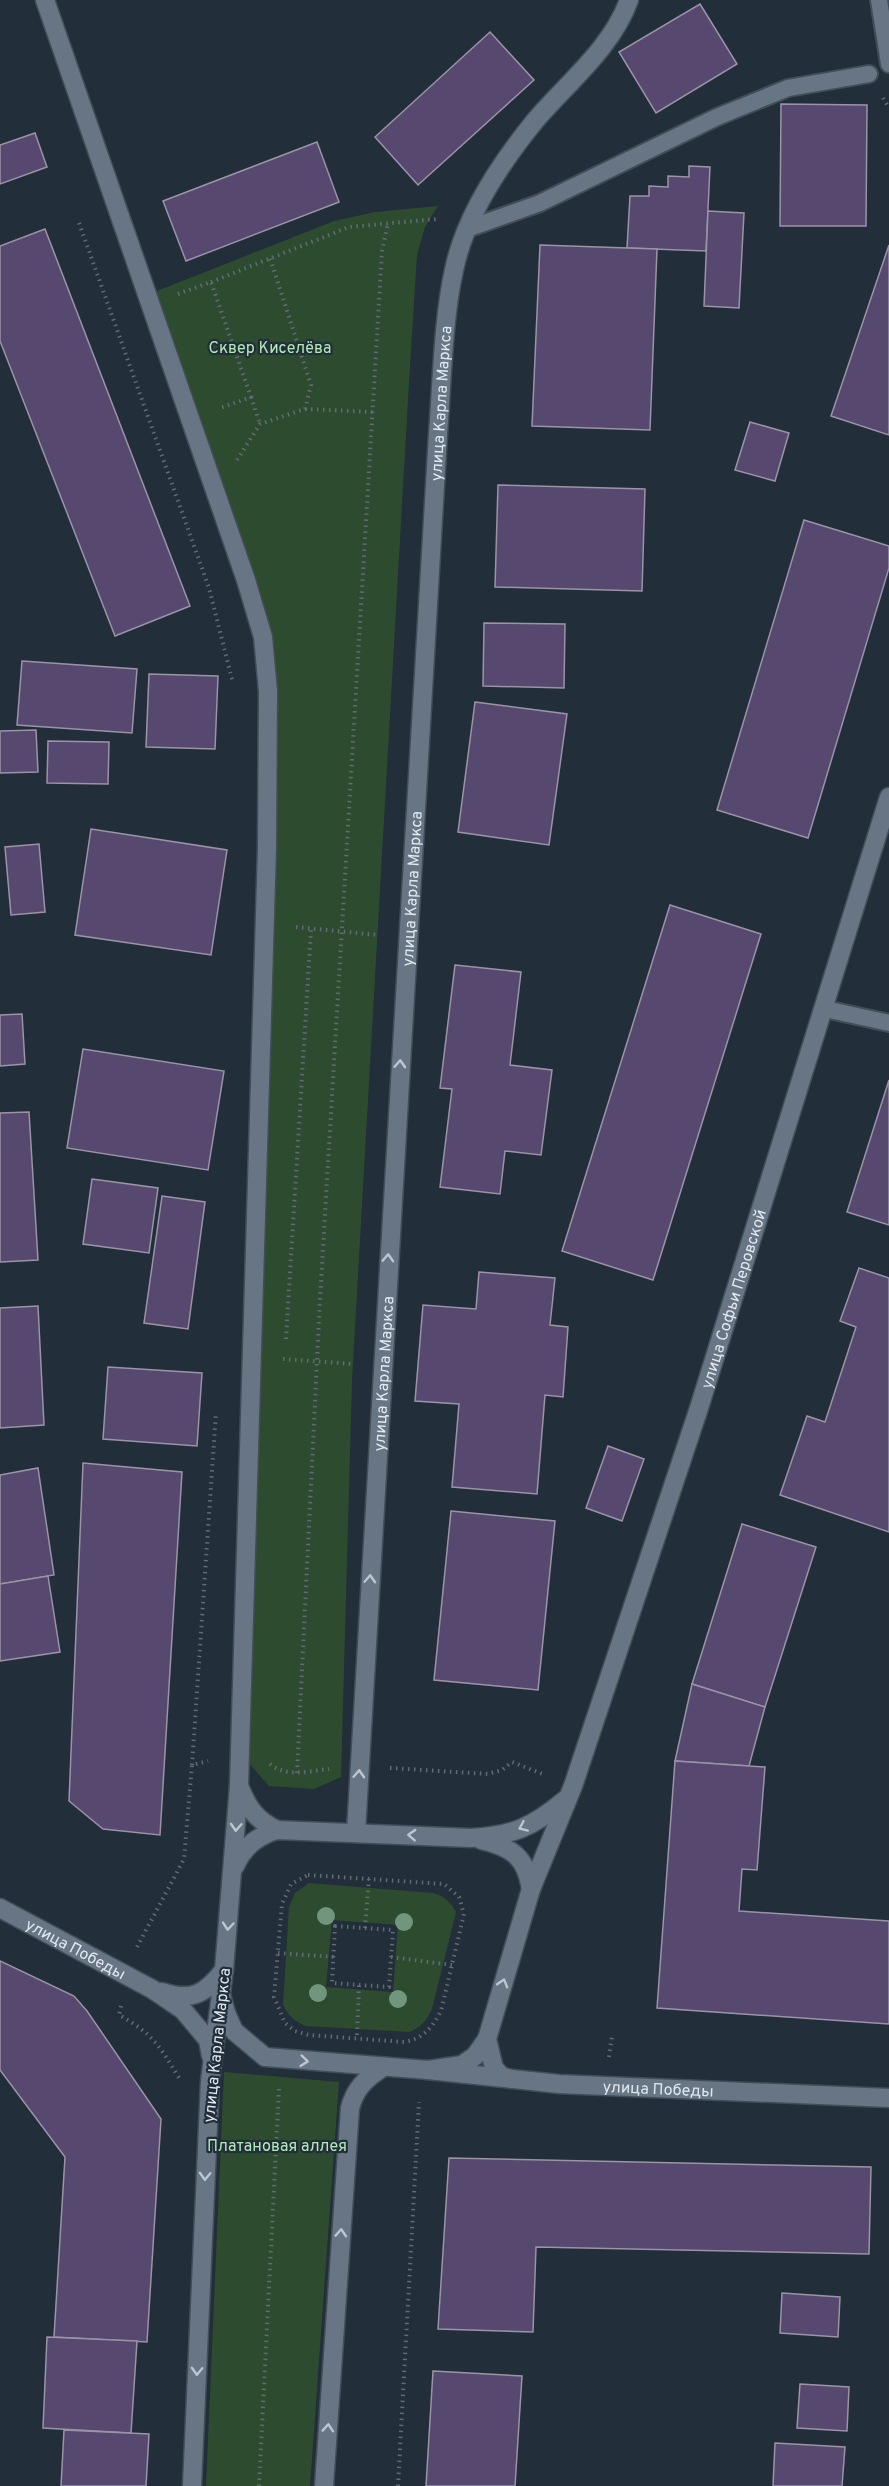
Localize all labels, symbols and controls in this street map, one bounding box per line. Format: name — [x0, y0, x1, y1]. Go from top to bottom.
street label: улица Карла Маркса — [427, 325, 457, 482]
park label: Сквер Киселёва — [209, 339, 331, 359]
street label: улица Карла Маркса — [399, 810, 428, 967]
one-way arrow — [393, 1059, 406, 1068]
street label: улица Софьи Перовской — [698, 1207, 772, 1392]
one-way arrow — [382, 1254, 395, 1263]
street label: улица Карла Маркса — [370, 1296, 399, 1452]
one-way arrow — [363, 1574, 376, 1583]
one-way arrow — [353, 1769, 365, 1778]
one-way arrow — [519, 1820, 530, 1832]
one-way arrow — [230, 1822, 243, 1831]
one-way arrow — [408, 1828, 417, 1841]
street label: улица Победы — [21, 1915, 129, 1985]
one-way arrow — [222, 1922, 235, 1931]
street label: улица Карла Маркса — [200, 1967, 236, 2124]
one-way arrow — [496, 1978, 508, 1989]
one-way arrow — [300, 2054, 309, 2066]
street label: улица Победы — [602, 2078, 714, 2103]
park label: Платановая аллея — [207, 2137, 347, 2157]
one-way arrow — [199, 2171, 212, 2180]
one-way arrow — [334, 2229, 347, 2238]
one-way arrow — [191, 2366, 204, 2375]
one-way arrow — [321, 2423, 334, 2432]

